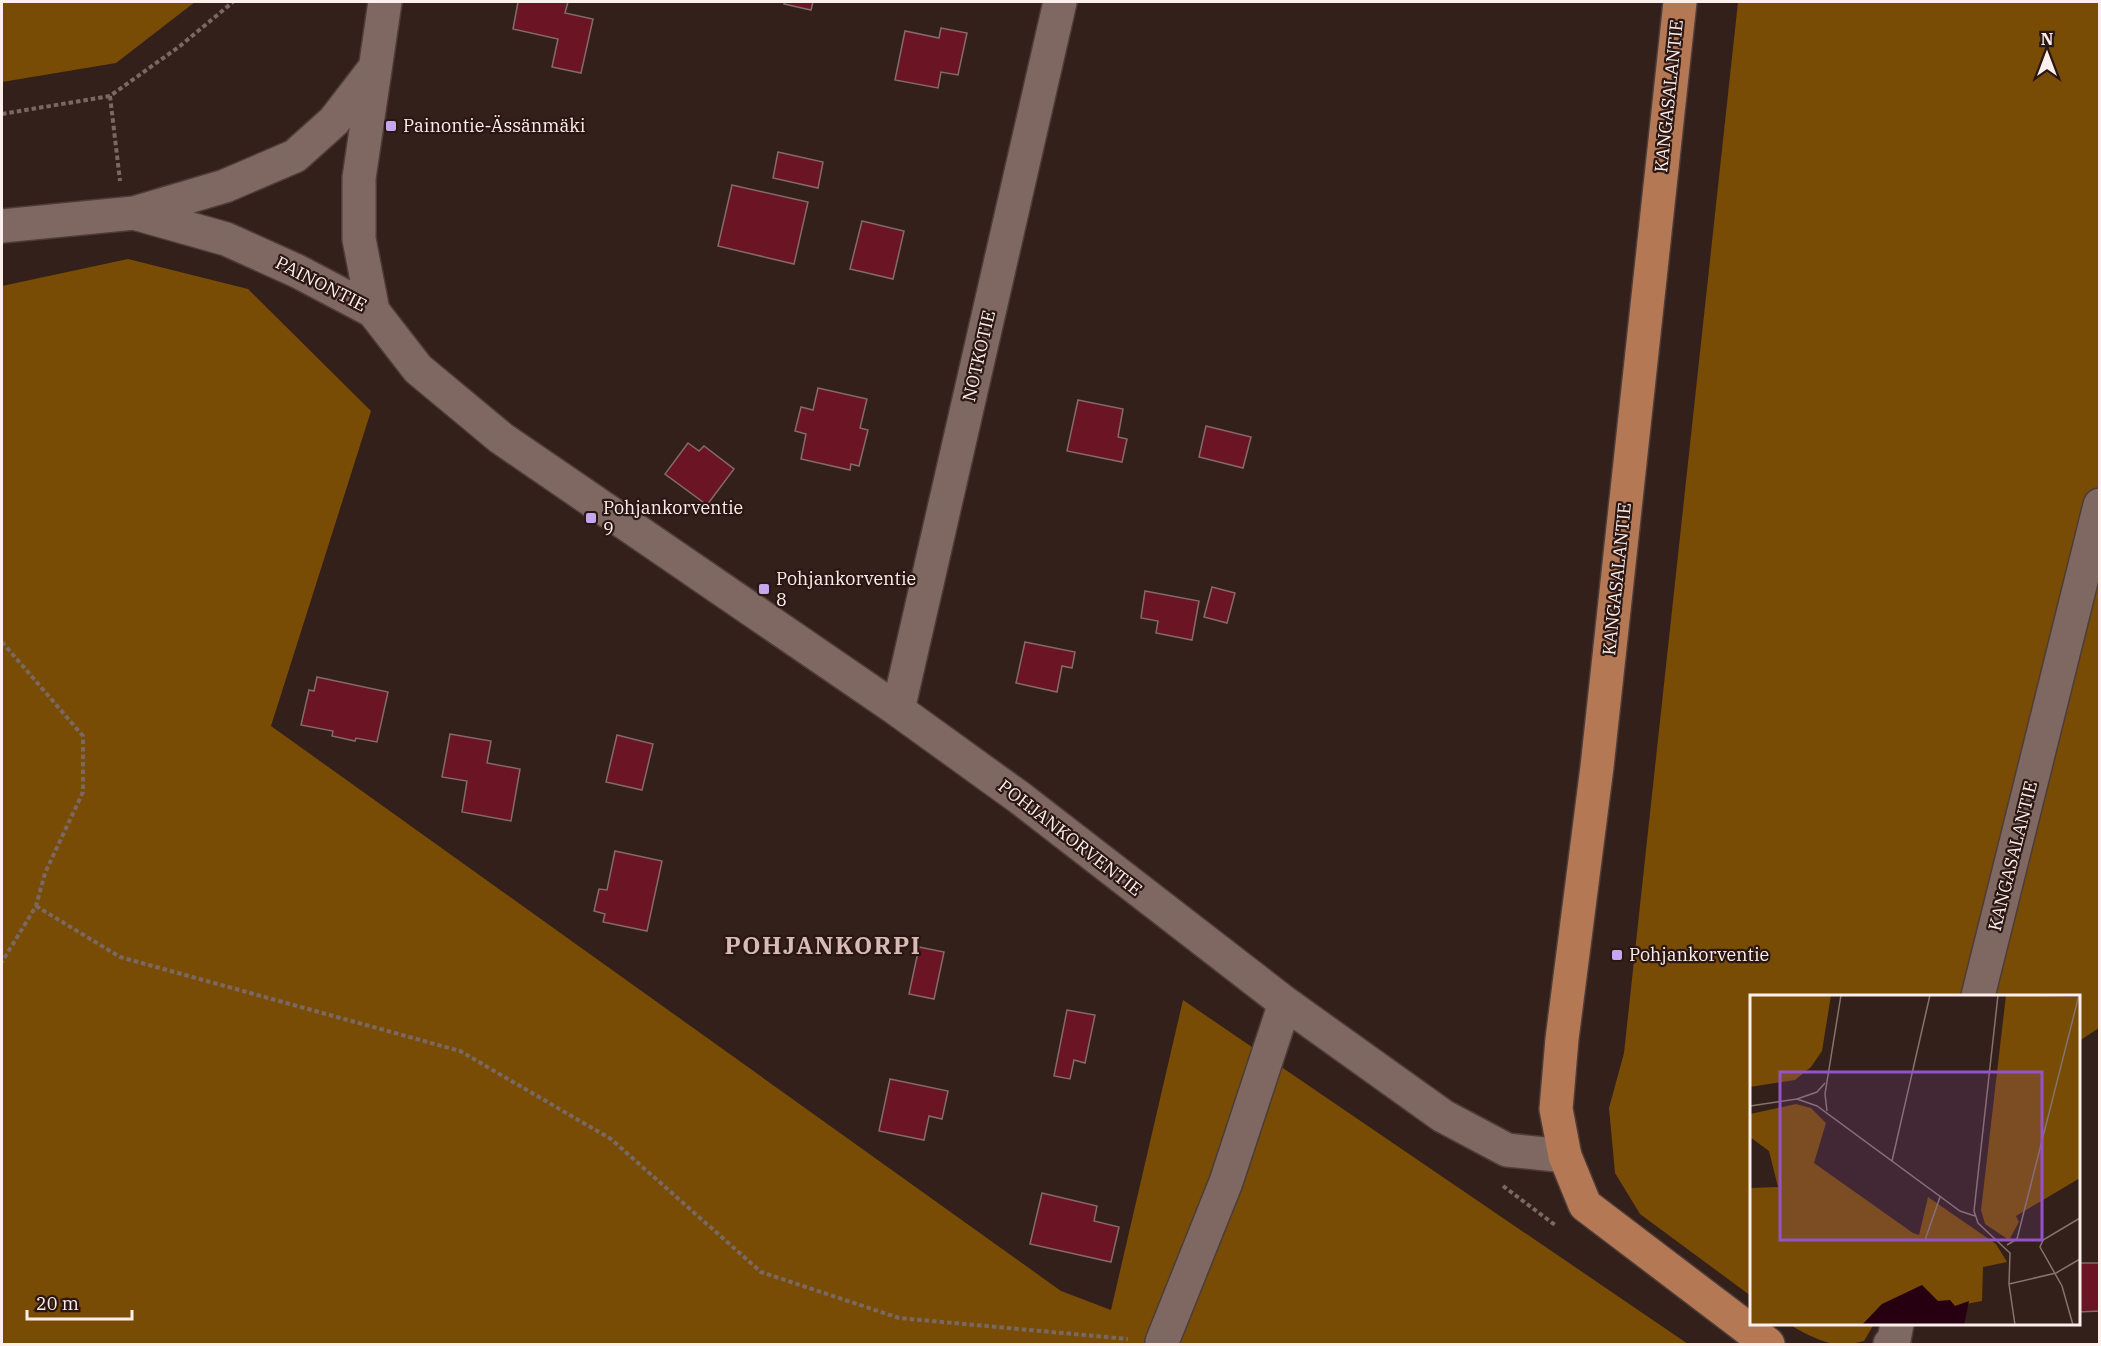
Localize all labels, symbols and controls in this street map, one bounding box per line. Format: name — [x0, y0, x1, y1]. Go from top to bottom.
street label: KANGASALANTIE — [1649, 18, 1688, 174]
north arrow — [2017, 24, 2077, 84]
text: N — [2041, 29, 2053, 49]
place label: Painontie-Ässänmäki — [403, 114, 586, 137]
marker: Painontie-Ässänmäki — [384, 119, 398, 133]
street label: PAINONTIE — [272, 251, 371, 316]
street label: NOTKOTIE — [957, 308, 1000, 404]
place label: Pohjankorventie 9 — [603, 496, 743, 540]
street label: KANGASALANTIE — [1597, 501, 1636, 657]
marker: Pohjankorventie 9 — [584, 511, 598, 525]
place label: Pohjankorventie 8 — [776, 567, 916, 611]
marker: Pohjankorventie 8 — [757, 582, 771, 596]
street label: POHJANKORVENTIE — [994, 774, 1147, 901]
street label: KANGASALANTIE — [1983, 779, 2042, 933]
district label: POHJANKORPI — [725, 929, 921, 961]
place label: Pohjankorventie — [1629, 943, 1769, 966]
marker: Pohjankorventie — [1610, 948, 1624, 962]
inset map — [1750, 995, 2080, 1325]
scale bar — [27, 1283, 132, 1321]
text: 20 m — [36, 1292, 79, 1315]

